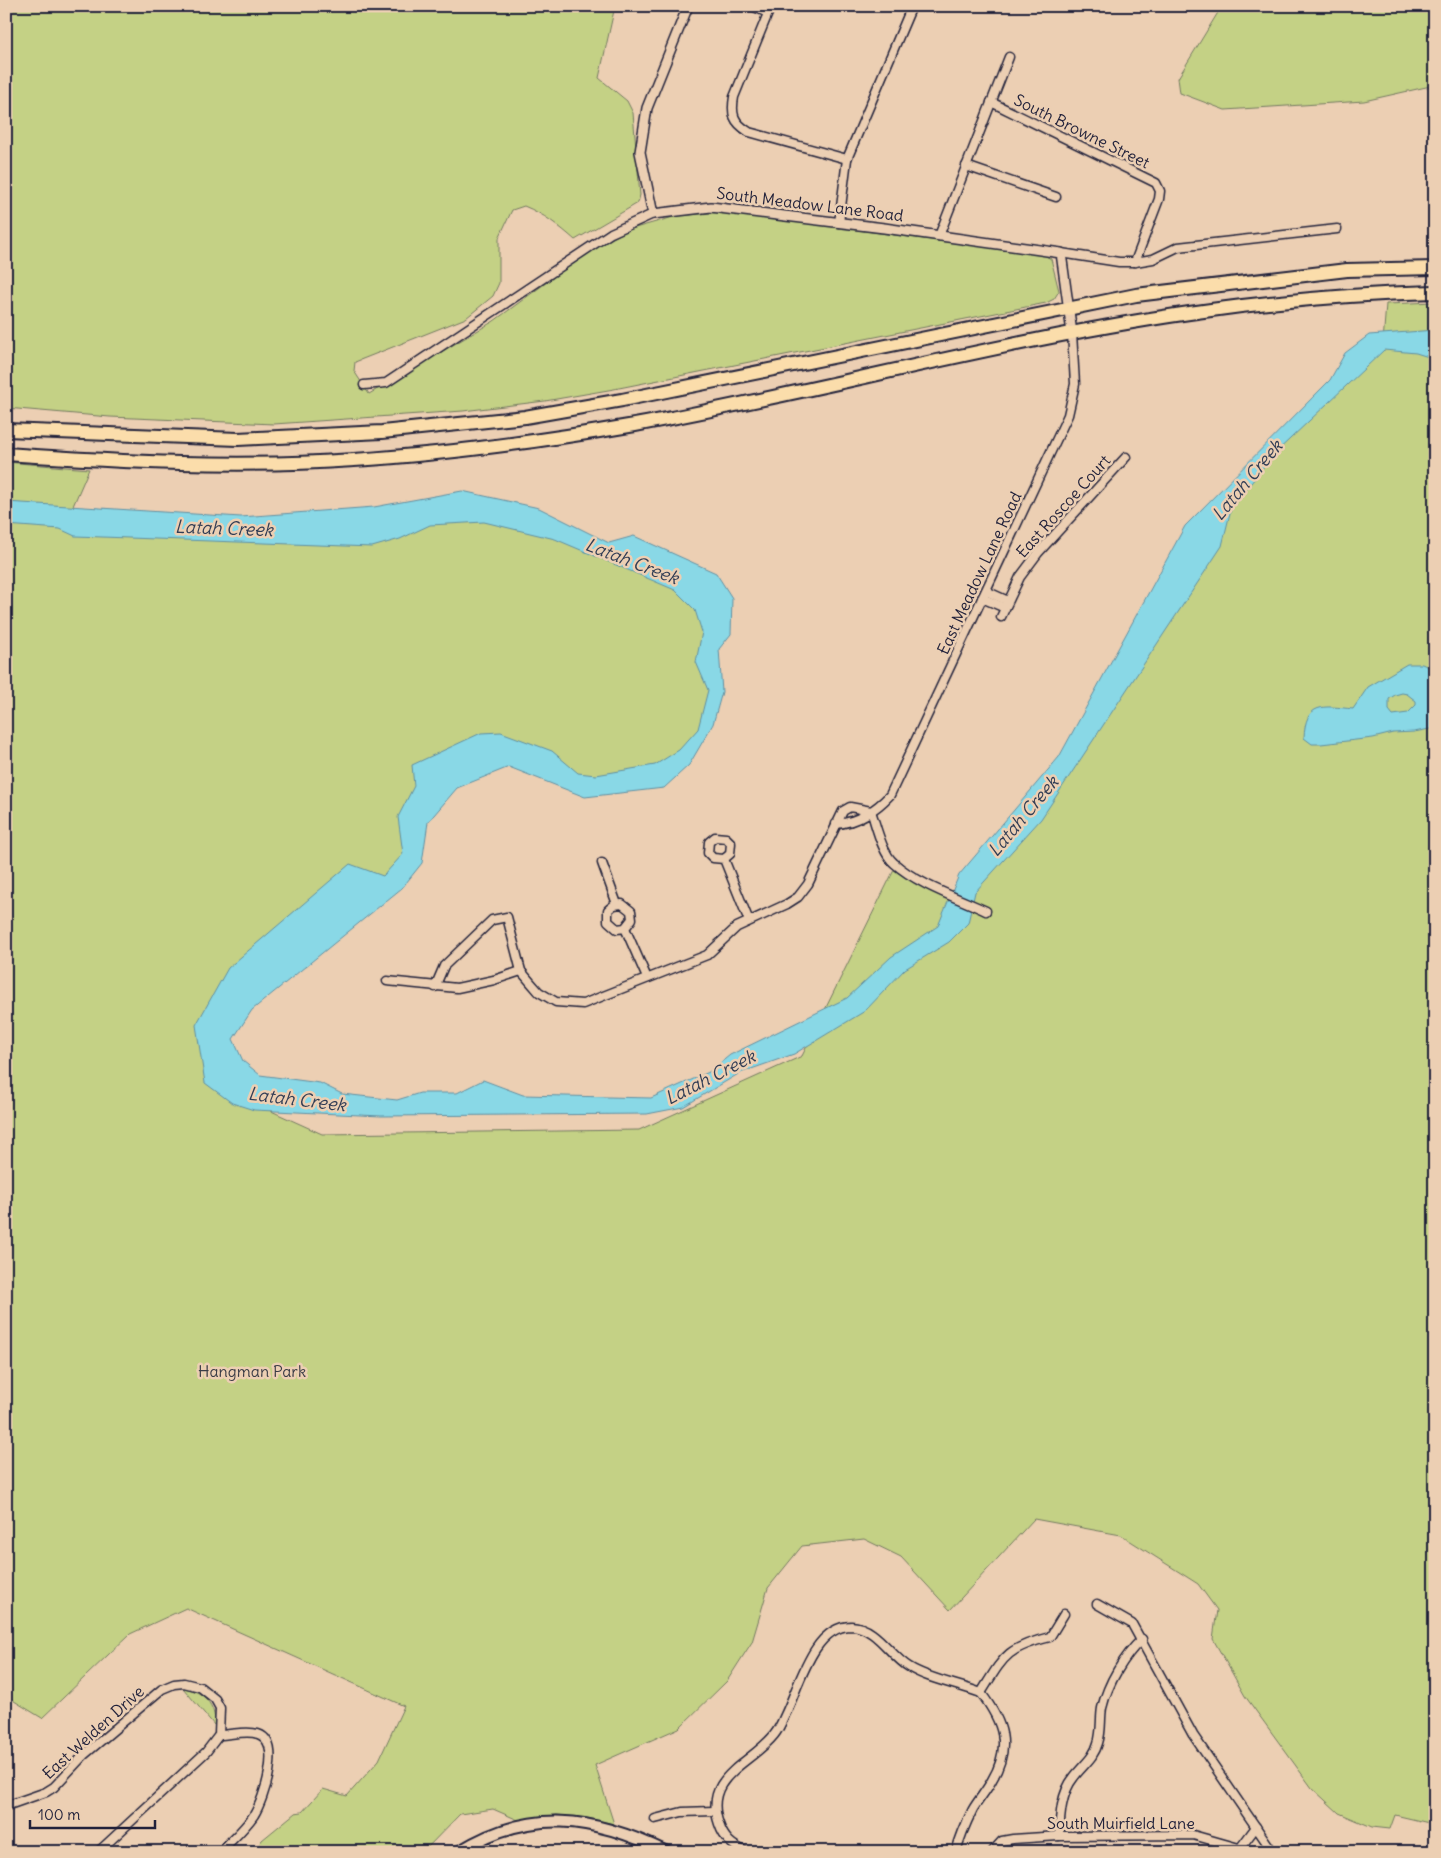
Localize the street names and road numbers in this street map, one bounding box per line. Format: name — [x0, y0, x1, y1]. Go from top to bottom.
street label: South Browne Street — [1011, 89, 1154, 173]
street label: South Meadow Lane Road — [716, 183, 904, 225]
street label: East Roscoe Court — [1012, 450, 1115, 561]
street label: East Meadow Lane Road — [933, 489, 1025, 657]
street label: East Welden Drive — [38, 1681, 148, 1783]
street label: South Muirfield Lane — [1047, 1813, 1195, 1833]

